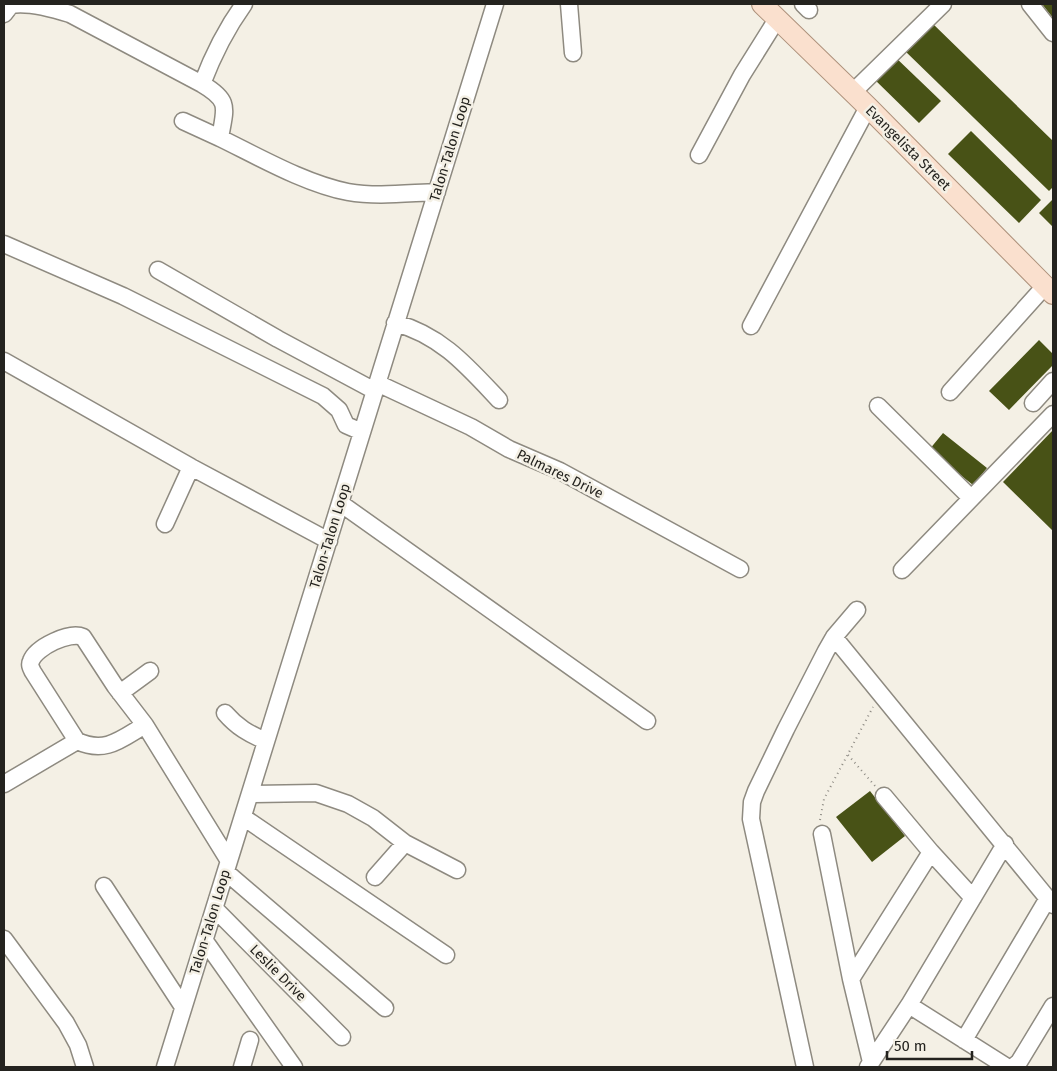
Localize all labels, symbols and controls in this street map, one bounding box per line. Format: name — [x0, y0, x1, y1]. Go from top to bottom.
street label: Talon-Talon Loop — [426, 94, 474, 204]
street label: Evangelista Street — [862, 102, 955, 195]
street label: Palmares Drive — [514, 446, 606, 502]
street label: Talon-Talon Loop — [306, 481, 354, 591]
street label: Talon-Talon Loop — [186, 867, 234, 977]
street label: Leslie Drive — [246, 941, 310, 1005]
scale bar — [887, 1028, 972, 1060]
text: 50 m — [894, 1037, 927, 1055]

